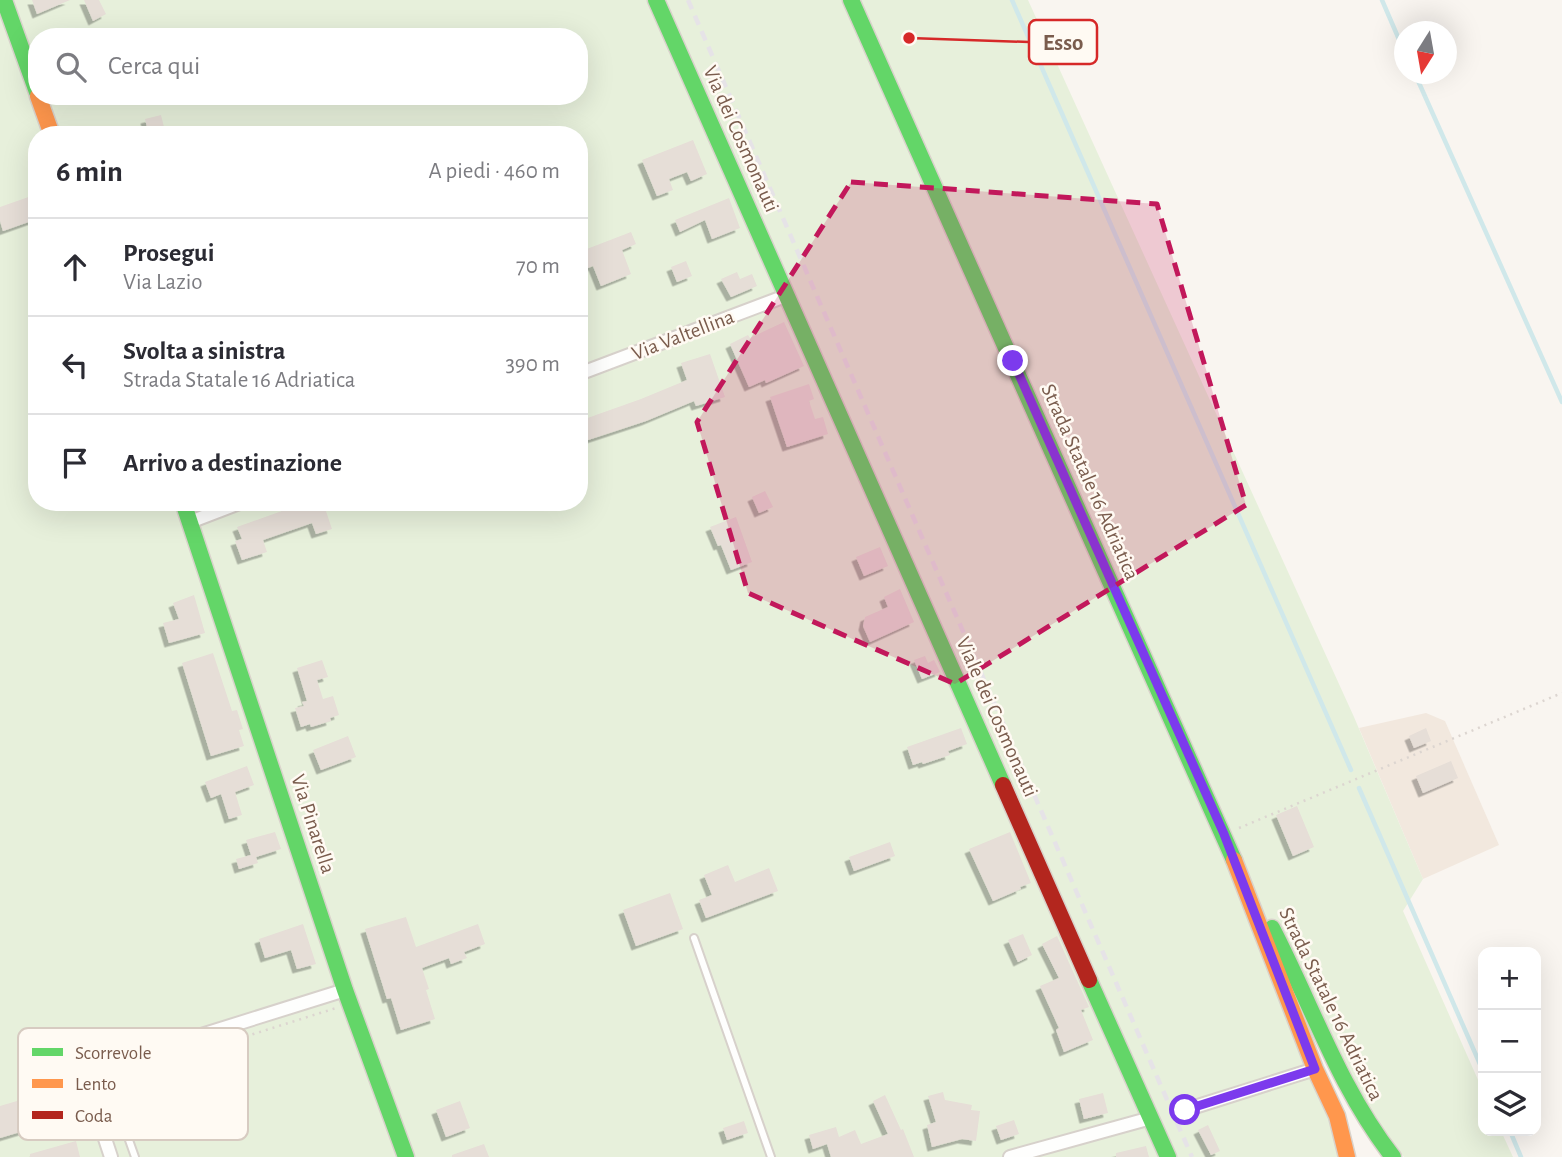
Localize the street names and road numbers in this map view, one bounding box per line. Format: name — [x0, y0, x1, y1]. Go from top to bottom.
street label: Via dei Cosmonauti — [699, 63, 783, 215]
street label: Via Valtellina — [629, 306, 737, 364]
street label: Strada Statale 16 Adriatica — [1037, 381, 1143, 583]
street label: Viale dei Cosmonauti — [952, 634, 1042, 800]
street label: Via Pinarella — [287, 772, 339, 876]
street label: Strada Statale 16 Adriatica — [1275, 904, 1387, 1104]

